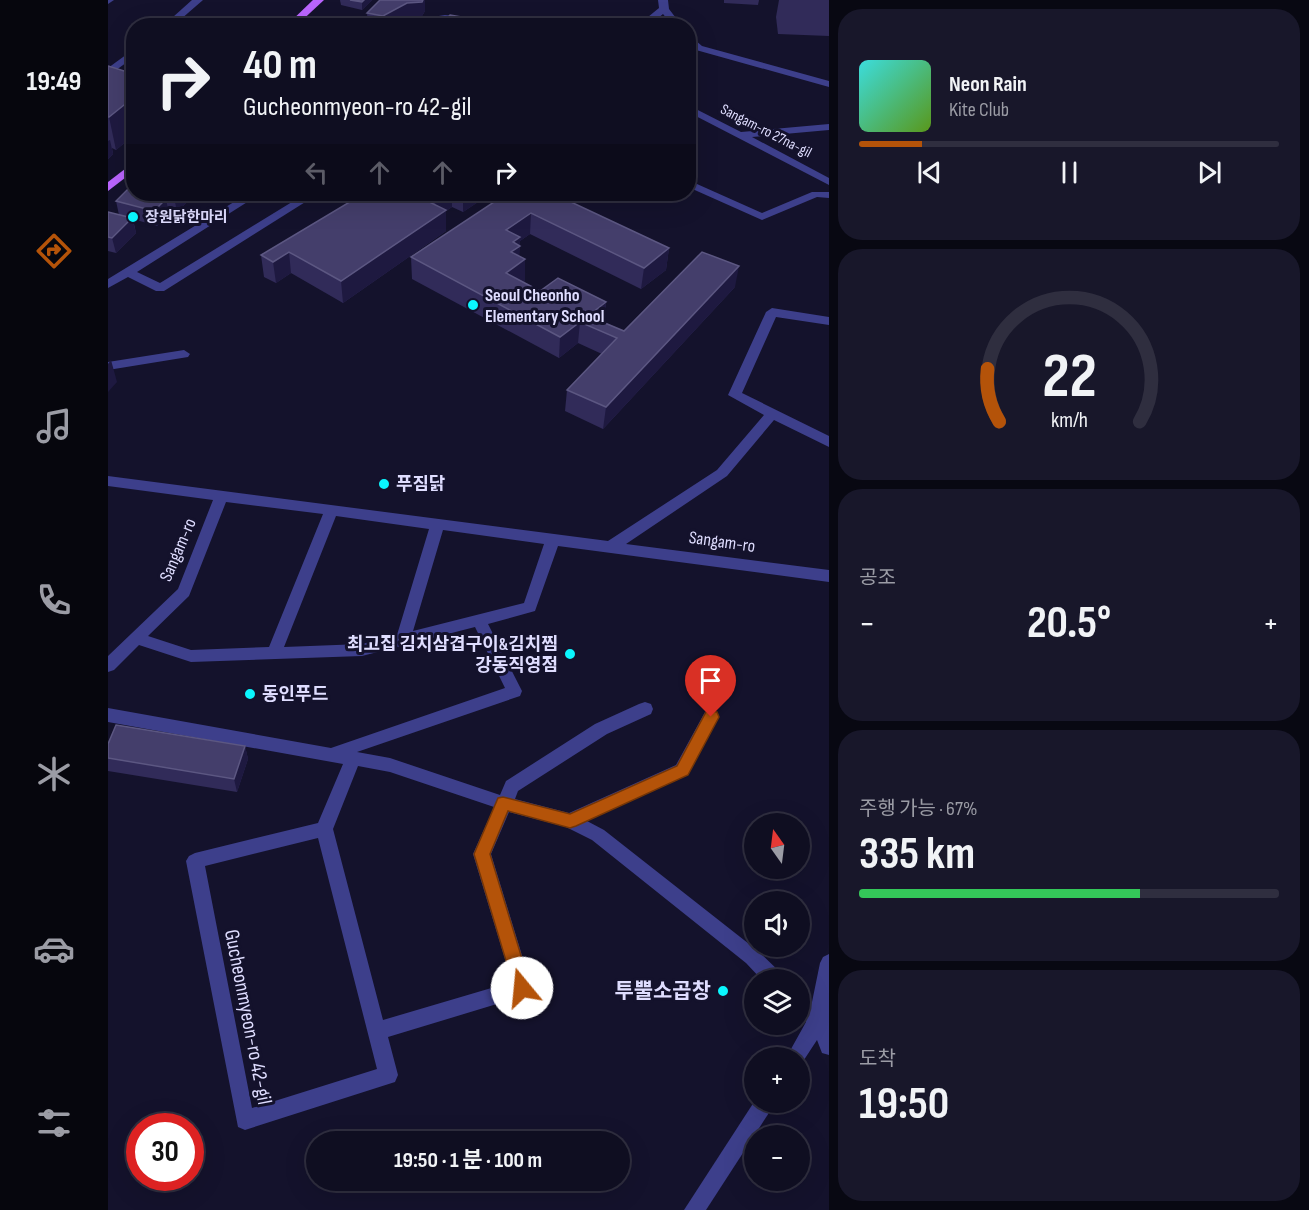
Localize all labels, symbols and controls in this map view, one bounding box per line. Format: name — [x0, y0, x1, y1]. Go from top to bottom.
text: 40 m — [243, 40, 317, 91]
icon: right — [144, 42, 222, 120]
text: 19:49 — [27, 66, 81, 98]
text: Neon Rain — [949, 71, 1027, 98]
text: Gucheonmyeon-ro 42-gil — [243, 91, 472, 123]
text: Kite Club — [949, 98, 1009, 122]
street label: Sangam-ro 27na-gil — [717, 100, 815, 162]
icon: left — [300, 156, 333, 189]
icon: ahead — [363, 156, 396, 189]
icon: ahead — [426, 156, 459, 189]
icon: right — [489, 156, 522, 189]
icon: previous — [913, 156, 946, 189]
icon: pause — [1053, 156, 1086, 189]
icon: next — [1193, 156, 1226, 189]
place label: 장원닭한마리 — [145, 208, 228, 227]
marker: 장원닭한마리 — [126, 210, 140, 224]
icon: directions — [33, 230, 75, 272]
place label: Seoul Cheonho Elementary School — [485, 285, 604, 327]
marker: Seoul Cheonho Elementary School — [466, 298, 480, 312]
text: 22 — [1042, 340, 1096, 415]
icon: music — [33, 405, 75, 447]
text: km/h — [1050, 408, 1088, 433]
place label: 푸짐닭 — [396, 474, 446, 495]
marker: 푸짐닭 — [377, 477, 391, 491]
street label: Sangam-ro — [155, 515, 201, 585]
street label: Sangam-ro — [687, 527, 757, 557]
text: 공조 — [859, 566, 896, 590]
icon: phone — [33, 579, 75, 621]
text: 20.5° — [1027, 596, 1111, 651]
text: − — [859, 604, 875, 644]
text: + — [1263, 604, 1279, 644]
place label: 최고집 김치삼겹구이&김치찜 강동직영점 — [347, 634, 558, 676]
marker: 최고집 김치삼겹구이&김치찜 강동직영점 — [563, 647, 577, 661]
pin — [685, 655, 736, 717]
icon: arrive — [694, 664, 727, 697]
place label: 동인푸드 — [262, 684, 328, 705]
marker: 동인푸드 — [243, 687, 257, 701]
icon: climate — [33, 753, 75, 795]
text: 주행 가능 · 67% — [859, 797, 977, 821]
north arrow — [744, 813, 810, 879]
map controls — [744, 813, 810, 1191]
text: 335 km — [859, 827, 975, 882]
button: sound — [744, 891, 810, 957]
street label: Gucheonmyeon-ro 42-gil — [219, 927, 277, 1107]
icon: car — [33, 928, 75, 970]
position arrow — [490, 956, 554, 1020]
button: layers — [744, 969, 810, 1035]
place label: 투뿔소곱창 — [614, 979, 711, 1004]
marker: 투뿔소곱창 — [716, 984, 730, 998]
button: + — [744, 1047, 810, 1113]
text: 도착 — [859, 1047, 896, 1071]
text: 19:50 — [859, 1077, 949, 1132]
icon: filters — [33, 1102, 75, 1144]
speed limit sign: 30 — [126, 1113, 204, 1191]
button: − — [744, 1125, 810, 1191]
text: 19:50 · 1 분 · 100 m — [394, 1147, 542, 1174]

